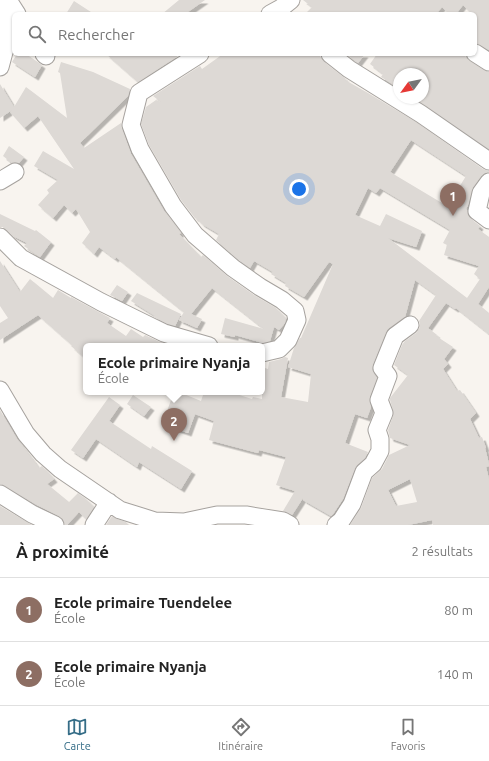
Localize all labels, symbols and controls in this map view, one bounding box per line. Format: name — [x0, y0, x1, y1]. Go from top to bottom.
search box — [12, 12, 477, 56]
icon: search — [26, 23, 48, 45]
text: Rechercher — [58, 26, 135, 43]
north arrow — [393, 68, 429, 104]
your location — [289, 179, 309, 199]
pin: 1 — [440, 183, 466, 216]
popup — [83, 343, 265, 395]
text: Ecole primaire Nyanja — [98, 354, 250, 371]
text: École — [98, 371, 129, 385]
pin: 2 — [161, 408, 187, 441]
text: À proximité — [16, 542, 109, 561]
text: 2 résultats — [412, 544, 473, 558]
text: Ecole primaire Tuendelee — [54, 594, 232, 611]
text: 1 — [25, 603, 33, 617]
text: 80 m — [444, 603, 473, 617]
text: École — [54, 611, 85, 625]
text: Ecole primaire Nyanja — [54, 658, 207, 675]
text: 2 — [25, 667, 33, 681]
text: 140 m — [437, 667, 473, 681]
text: École — [54, 675, 85, 689]
tab: Carte — [64, 716, 91, 752]
tab: Itinéraire — [218, 716, 263, 752]
tab: Favoris — [391, 716, 425, 752]

